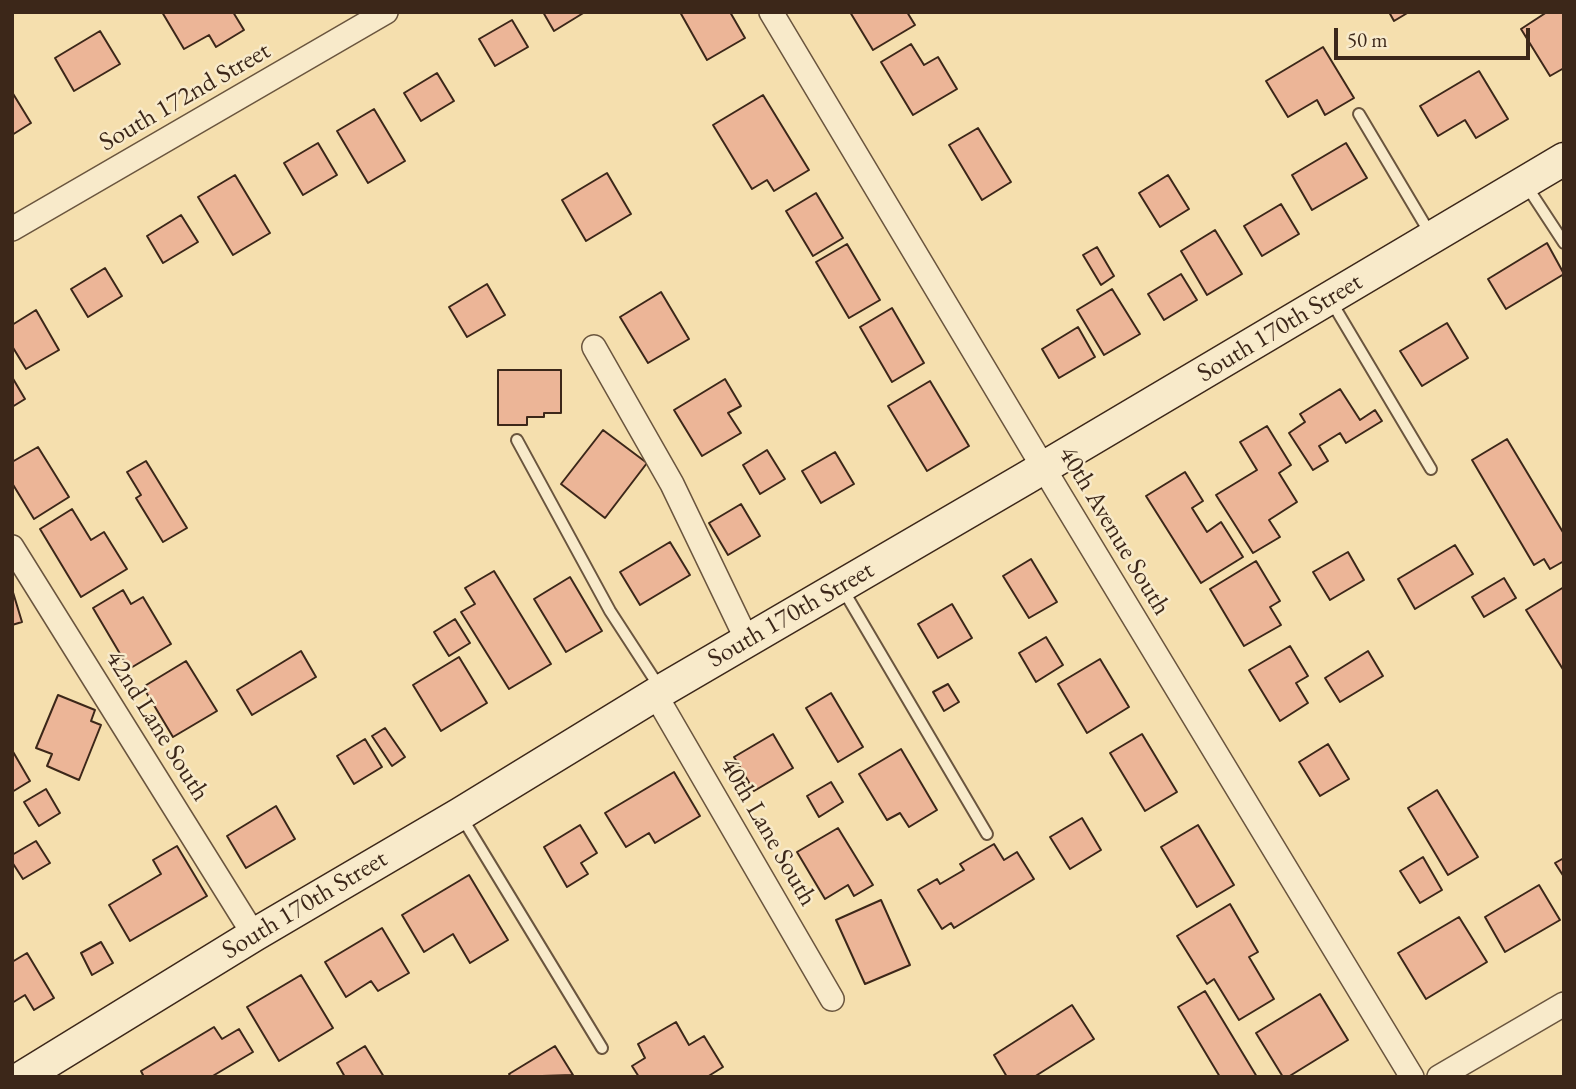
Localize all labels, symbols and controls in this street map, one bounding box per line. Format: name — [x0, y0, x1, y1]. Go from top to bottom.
scale bar — [1338, 14, 1534, 58]
text: 50 m — [1347, 26, 1388, 53]
street label: South 172nd Street — [94, 35, 276, 159]
street label: South 170th Street — [1192, 267, 1368, 389]
street label: 40th Avenue South — [1051, 441, 1177, 621]
street label: South 170th Street — [702, 555, 880, 675]
street label: 42nd Lane South — [98, 645, 216, 807]
street label: 40th Lane South — [713, 752, 823, 912]
street label: South 170th Street — [217, 844, 393, 966]

